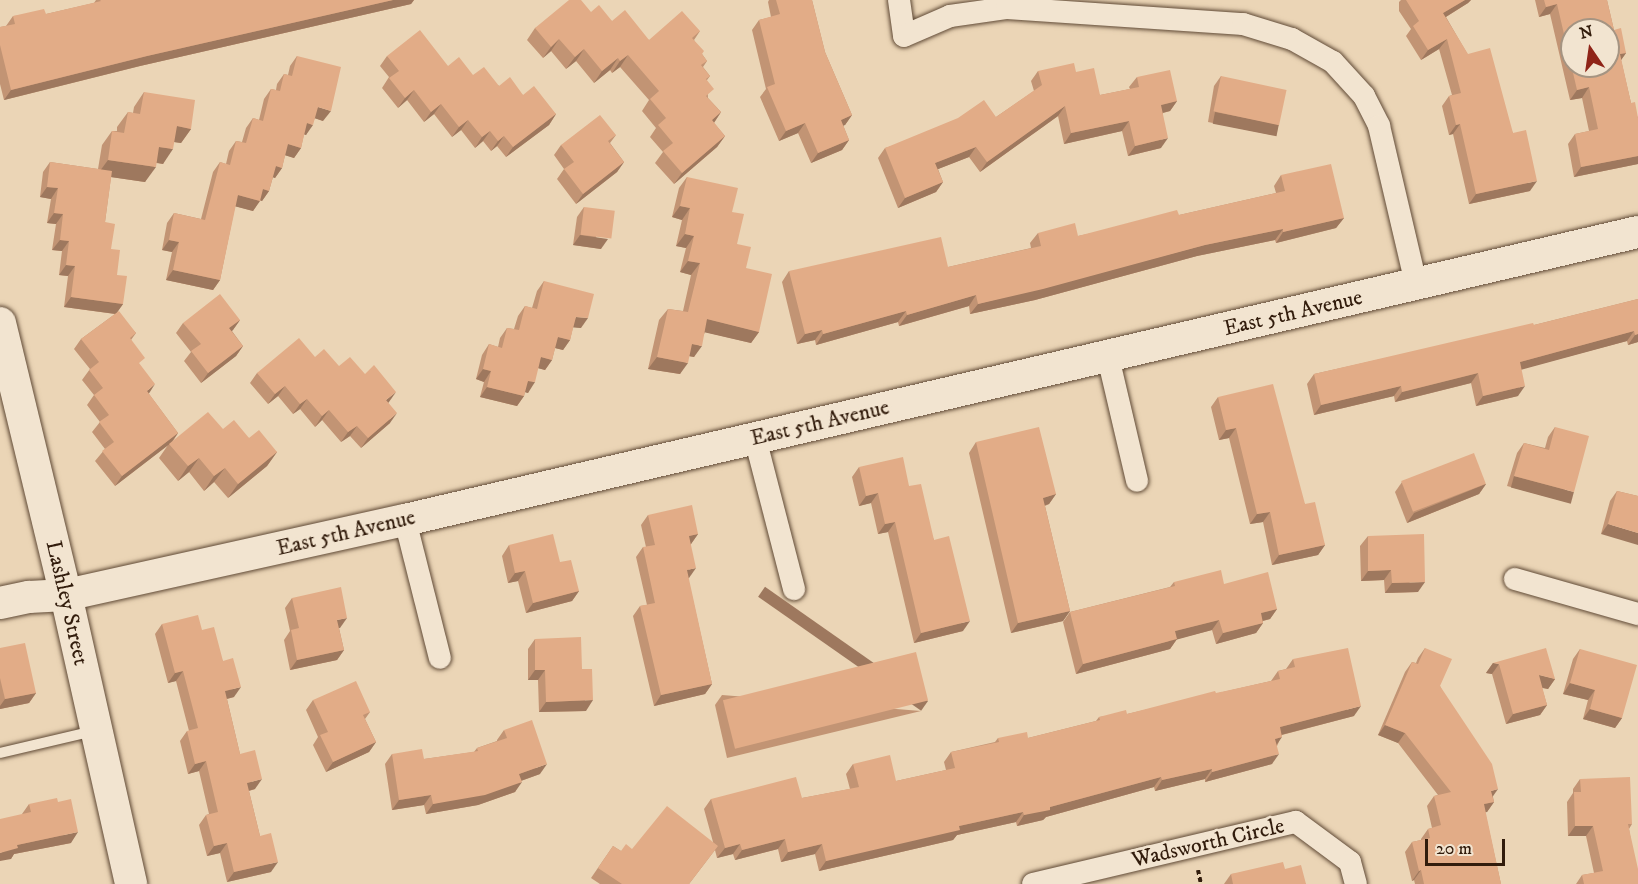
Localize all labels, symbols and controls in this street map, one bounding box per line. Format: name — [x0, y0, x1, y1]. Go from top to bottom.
north arrow — [1560, 18, 1620, 78]
text: N — [1578, 21, 1595, 44]
street label: East 5th Avenue — [1221, 284, 1365, 342]
street label: East 5th Avenue — [748, 394, 892, 452]
street label: East 5th Avenue — [274, 504, 418, 562]
street label: Lashley Street — [40, 538, 94, 668]
street label: Wadsworth Circle — [1129, 813, 1287, 873]
scale bar — [1428, 827, 1508, 865]
text: 20 m — [1436, 838, 1472, 860]

